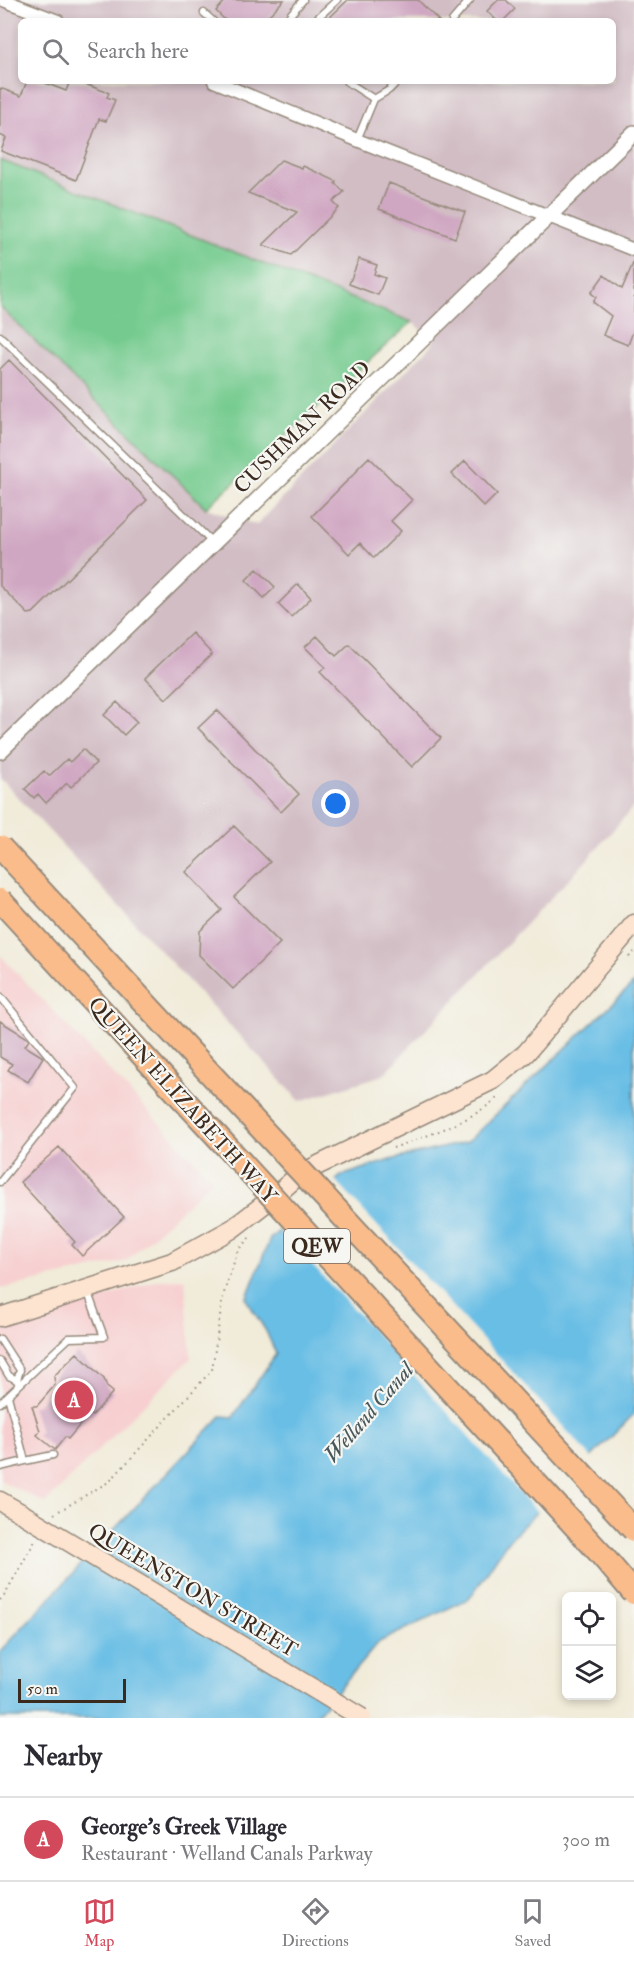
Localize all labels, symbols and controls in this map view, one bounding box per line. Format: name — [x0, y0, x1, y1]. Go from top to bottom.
search box — [18, 18, 616, 84]
icon: search — [39, 35, 72, 68]
text: Search here — [87, 37, 189, 65]
street label: CUSHMAN ROAD — [228, 355, 377, 500]
your location — [321, 789, 350, 818]
street label: QUEEN ELIZABETH WAY — [82, 991, 283, 1210]
road number: QEW — [284, 1229, 350, 1263]
water label: Welland Canal — [318, 1355, 421, 1469]
pin: A — [54, 1378, 94, 1422]
street label: QUEENSTON STREET — [83, 1517, 303, 1664]
map controls — [562, 1592, 616, 1700]
button: locate — [562, 1592, 616, 1646]
button: layers — [562, 1646, 616, 1700]
scale bar — [18, 1676, 126, 1704]
text: 50 m — [27, 1679, 58, 1699]
text: Nearby — [24, 1741, 102, 1773]
text: George's Greek Village — [81, 1813, 287, 1841]
text: A — [37, 1827, 50, 1852]
text: 300 m — [562, 1827, 610, 1852]
text: Restaurant · Welland Canals Parkway — [81, 1841, 373, 1866]
tab: Map — [83, 1895, 116, 1951]
tab: Directions — [282, 1895, 349, 1951]
tab: Saved — [515, 1895, 551, 1951]

